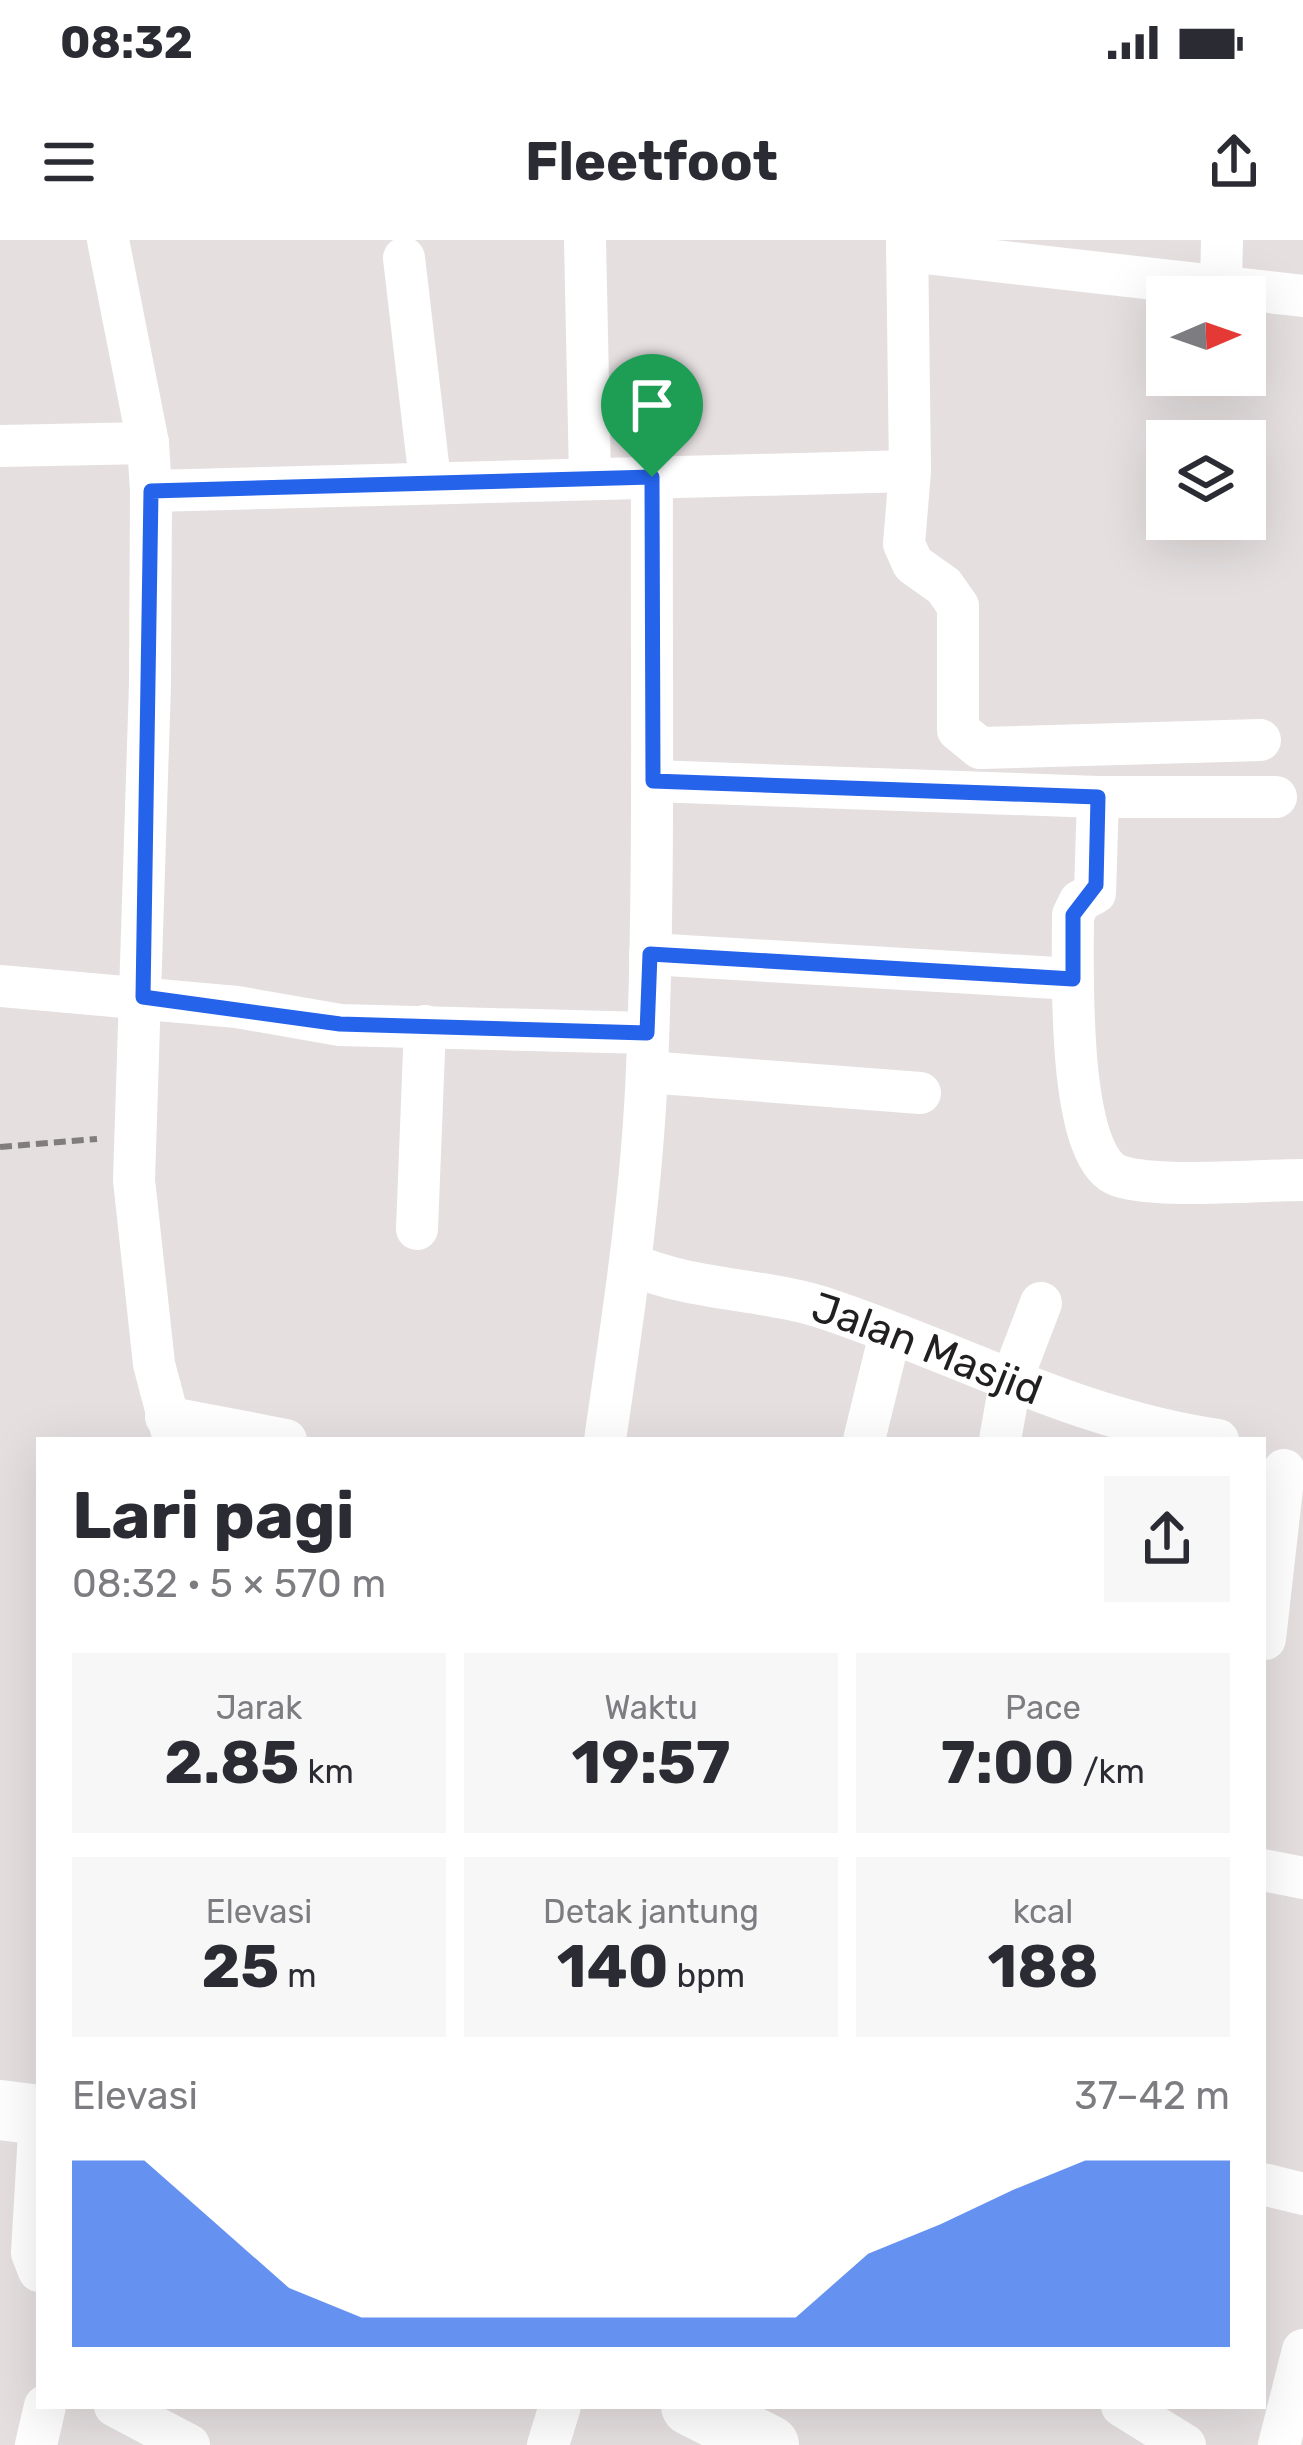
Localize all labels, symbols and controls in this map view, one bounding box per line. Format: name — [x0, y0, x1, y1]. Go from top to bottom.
text: 08:32 — [60, 16, 193, 69]
icon: menu — [36, 129, 102, 195]
icon: share — [1201, 129, 1267, 195]
text: Fleetfoot — [525, 130, 778, 194]
north arrow — [1146, 276, 1266, 396]
map controls — [1146, 276, 1266, 540]
pin — [601, 354, 703, 477]
icon: arrive — [619, 372, 685, 438]
button: layers — [1146, 420, 1266, 540]
street label: Jalan Masjid — [806, 1282, 1049, 1416]
text: Lari pagi — [72, 1476, 355, 1555]
button: share — [1104, 1476, 1230, 1602]
text: 08:32 · 5 × 570 m — [72, 1561, 386, 1607]
text: Jarak — [216, 1688, 302, 1727]
text: Waktu — [604, 1688, 698, 1727]
text: Pace — [1005, 1688, 1081, 1727]
text: 2.85 — [164, 1727, 299, 1798]
text: 19:57 — [572, 1727, 730, 1798]
text: 7:00 — [941, 1727, 1075, 1798]
text: km — [299, 1752, 354, 1791]
text: /km — [1075, 1752, 1145, 1791]
text: Elevasi — [206, 1892, 312, 1931]
text: Detak jantung — [543, 1892, 759, 1931]
text: kcal — [1013, 1892, 1073, 1931]
text: 25 — [201, 1931, 279, 2002]
text: 140 — [557, 1931, 668, 2002]
text: 188 — [987, 1931, 1099, 2002]
text: m — [279, 1956, 317, 1995]
text: bpm — [668, 1956, 745, 1995]
text: Elevasi — [72, 2073, 198, 2119]
text: 37–42 m — [1074, 2073, 1230, 2119]

